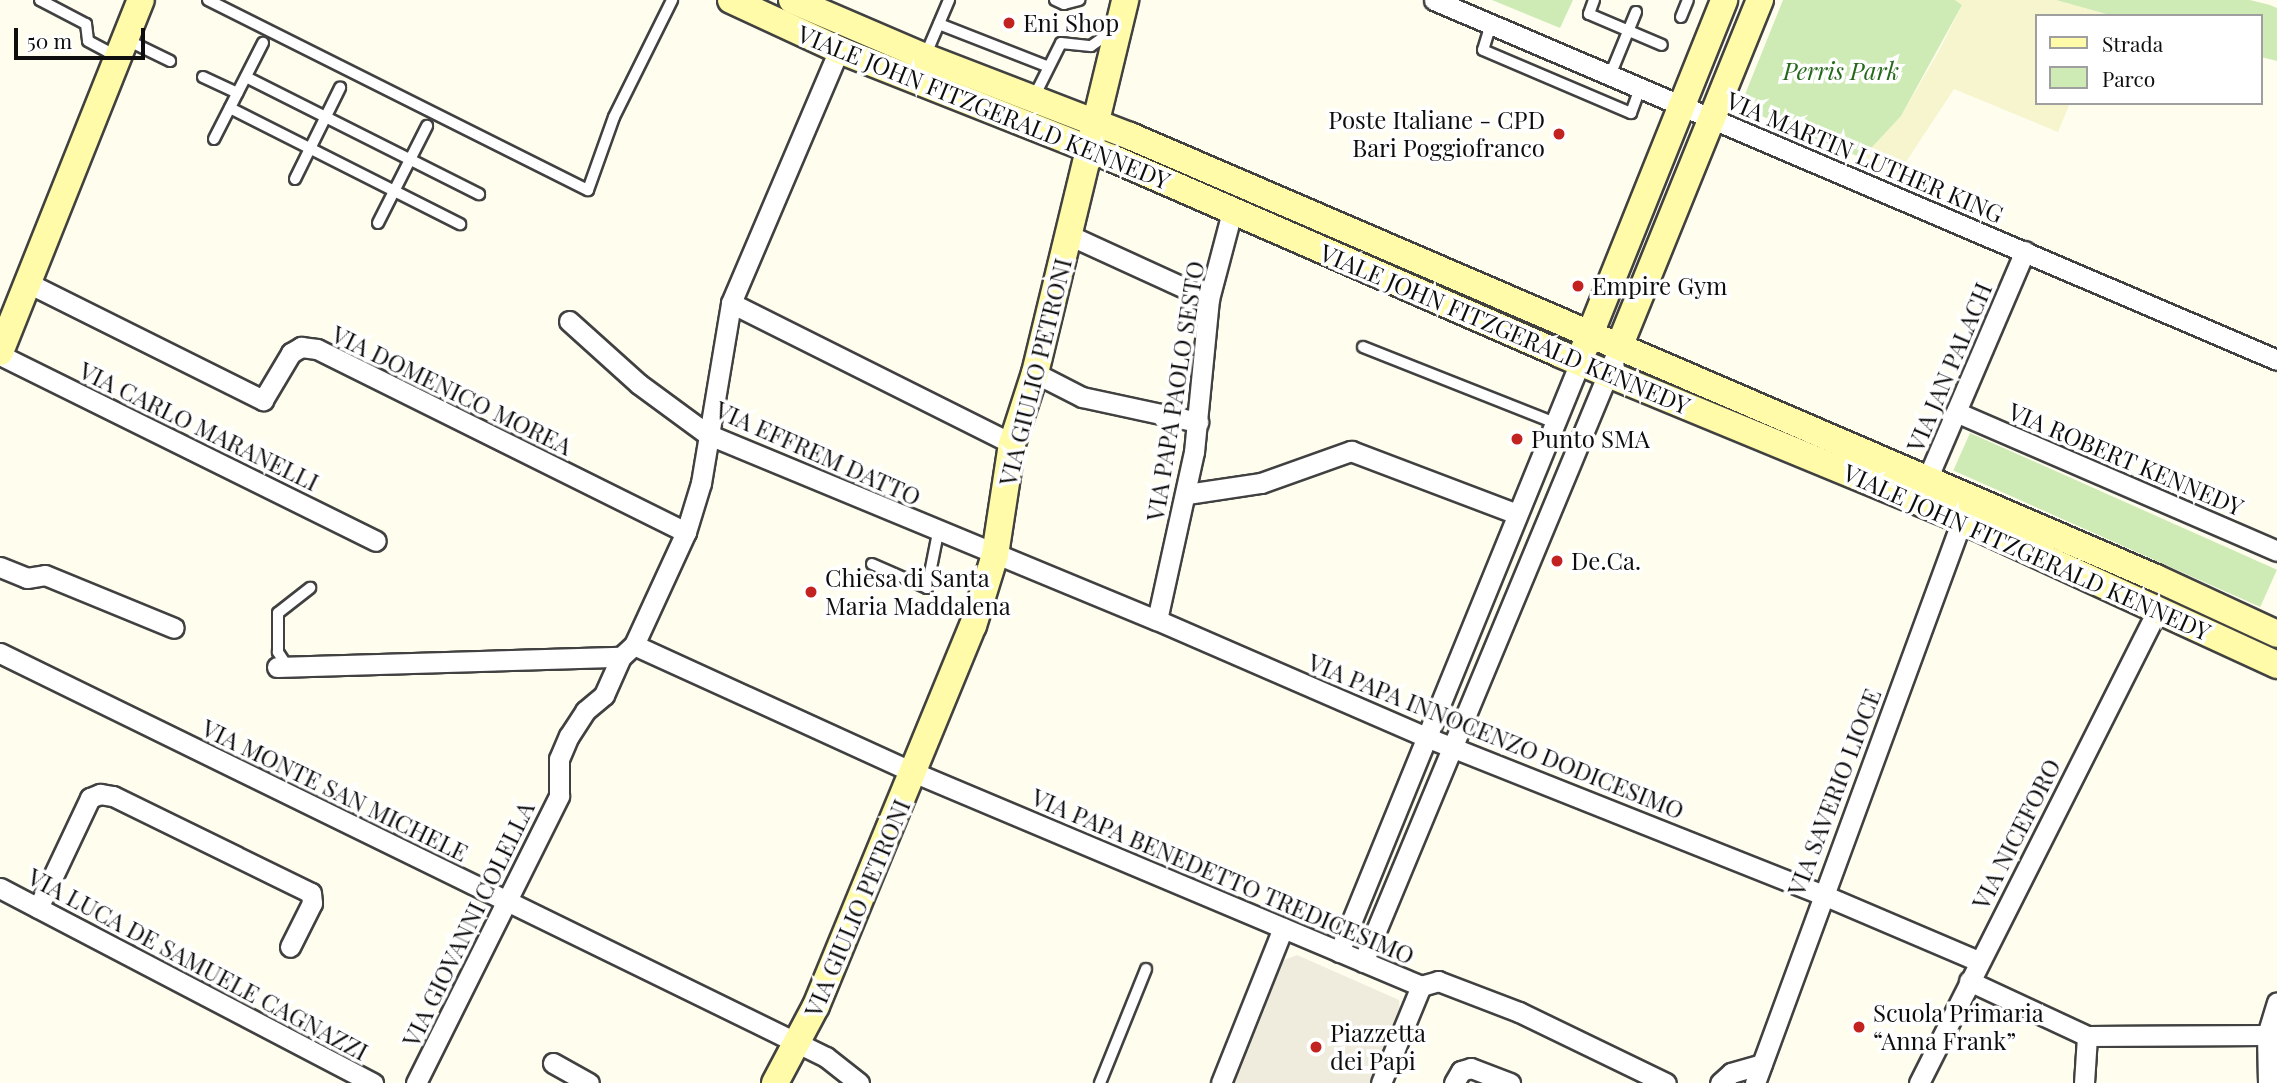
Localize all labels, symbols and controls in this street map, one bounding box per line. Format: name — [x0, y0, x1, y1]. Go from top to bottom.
place label: Eni Shop — [1023, 9, 1119, 37]
scale bar — [18, 14, 149, 58]
legend — [2036, 14, 2263, 105]
marker: Eni Shop — [1001, 15, 1017, 31]
street label: VIALE JOHN FITZGERALD KENNEDY — [794, 19, 1174, 195]
text: 50 m — [27, 26, 72, 54]
text: Strada — [2102, 29, 2163, 57]
park label: Perris Park — [1783, 57, 1899, 85]
text: Parco — [2102, 64, 2155, 92]
street label: VIA MARTIN LUTHER KING — [1722, 85, 2008, 229]
place label: Poste Italiane - CPD Bari Poggiofranco — [1328, 106, 1545, 162]
marker: Poste Italiane - CPD Bari Poggiofranco — [1551, 126, 1567, 142]
street label: VIALE JOHN FITZGERALD KENNEDY — [1316, 238, 1694, 420]
street label: VIA GIULIO PETRONI — [993, 255, 1077, 489]
street label: VIA PAPA PAOLO SESTO — [1140, 259, 1210, 523]
place label: Empire Gym — [1592, 272, 1727, 300]
marker: Empire Gym — [1570, 278, 1586, 294]
street label: VIA JAN PALACH — [1900, 278, 1998, 456]
street label: VIA DOMENICO MOREA — [327, 319, 577, 461]
street label: VIA CARLO MARANELLI — [75, 356, 323, 496]
street label: VIA EFFREM DATTO — [711, 395, 925, 511]
street label: VIA ROBERT KENNEDY — [2004, 396, 2248, 522]
place label: Punto SMA — [1531, 425, 1650, 453]
marker: Punto SMA — [1509, 431, 1525, 447]
street label: VIALE JOHN FITZGERALD KENNEDY — [1839, 458, 2215, 646]
place label: De.Ca. — [1571, 547, 1641, 575]
marker: De.Ca. — [1549, 553, 1565, 569]
place label: Chiesa di Santa Maria Maddalena — [825, 564, 1011, 620]
marker: Chiesa di Santa Maria Maddalena — [803, 584, 819, 600]
street label: VIA PAPA INNOCENZO DODICESIMO — [1304, 647, 1688, 825]
street label: VIA SAVERIO LIOCE — [1781, 685, 1887, 899]
street label: VIA MONTE SAN MICHELE — [197, 713, 473, 867]
street label: VIA NICEFORO — [1966, 754, 2066, 914]
street label: VIA PAPA BENEDETTO TREDICESIMO — [1027, 782, 1419, 970]
street label: VIA GIULIO PETRONI — [798, 795, 916, 1021]
street label: VIA GIOVANNI COLELLA — [396, 797, 540, 1051]
street label: VIA LUCA DE SAMUELE CAGNAZZI — [23, 862, 373, 1066]
place label: Scuola Primaria “Anna Frank” — [1873, 999, 2044, 1055]
place label: Piazzetta dei Papi — [1330, 1019, 1426, 1075]
marker: Scuola Primaria “Anna Frank” — [1851, 1019, 1867, 1035]
marker: Piazzetta dei Papi — [1308, 1039, 1324, 1055]

